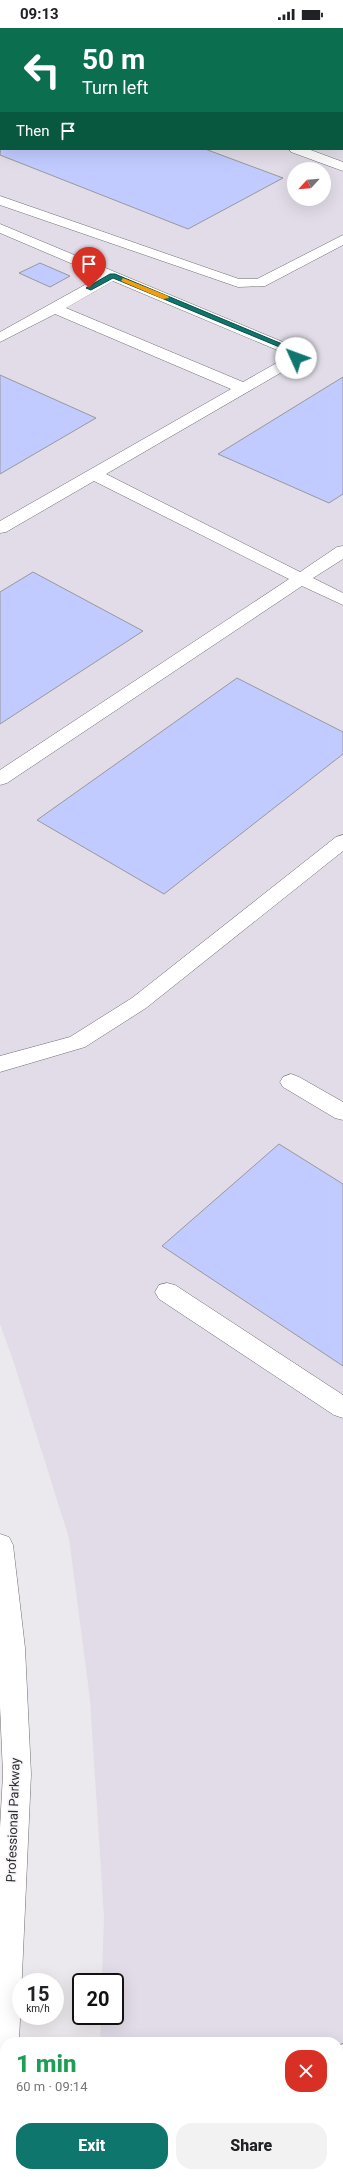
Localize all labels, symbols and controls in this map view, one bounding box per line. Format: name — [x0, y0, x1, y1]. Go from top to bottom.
text: 09:13 — [20, 5, 59, 23]
text: 50 m — [82, 43, 145, 76]
icon: left — [16, 44, 68, 96]
text: Turn left — [82, 77, 148, 98]
icon: arrive — [57, 120, 79, 142]
text: Then — [16, 122, 49, 140]
north arrow — [287, 162, 331, 206]
map controls — [287, 162, 331, 206]
pin — [72, 247, 106, 288]
icon: arrive — [78, 253, 100, 275]
position arrow — [275, 337, 317, 379]
street label: Professional Parkway — [3, 1757, 23, 1883]
speed limit sign: 20 — [72, 1973, 124, 2025]
text: 15 — [27, 1982, 49, 2006]
text: km/h — [26, 2003, 50, 2014]
text: 1 min — [16, 2050, 77, 2078]
button: close — [285, 2050, 327, 2092]
text: 60 m · 09:14 — [16, 2079, 87, 2094]
button: Exit — [16, 2123, 168, 2169]
button: Share — [176, 2123, 327, 2169]

